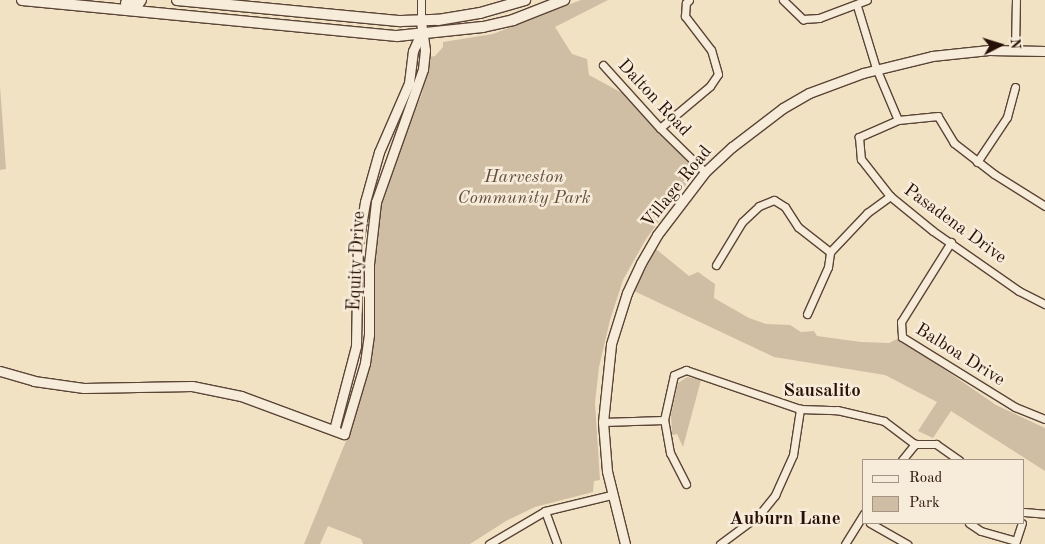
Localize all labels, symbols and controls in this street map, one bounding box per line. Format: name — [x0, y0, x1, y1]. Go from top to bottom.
north arrow — [975, 20, 1025, 70]
text: N — [1008, 38, 1022, 50]
street label: Dalton Road — [613, 55, 695, 141]
street label: Village Road — [637, 141, 717, 233]
park label: Harveston Community Park — [457, 167, 591, 210]
street label: Pasadena Drive — [899, 180, 1011, 268]
street label: Equity Drive — [344, 210, 370, 312]
street label: Balboa Drive — [911, 319, 1009, 391]
district label: Sausalito — [783, 381, 861, 403]
legend — [862, 459, 1025, 524]
text: Road — [909, 471, 942, 486]
text: Park — [909, 496, 940, 511]
district label: Auburn Lane — [729, 509, 841, 531]

